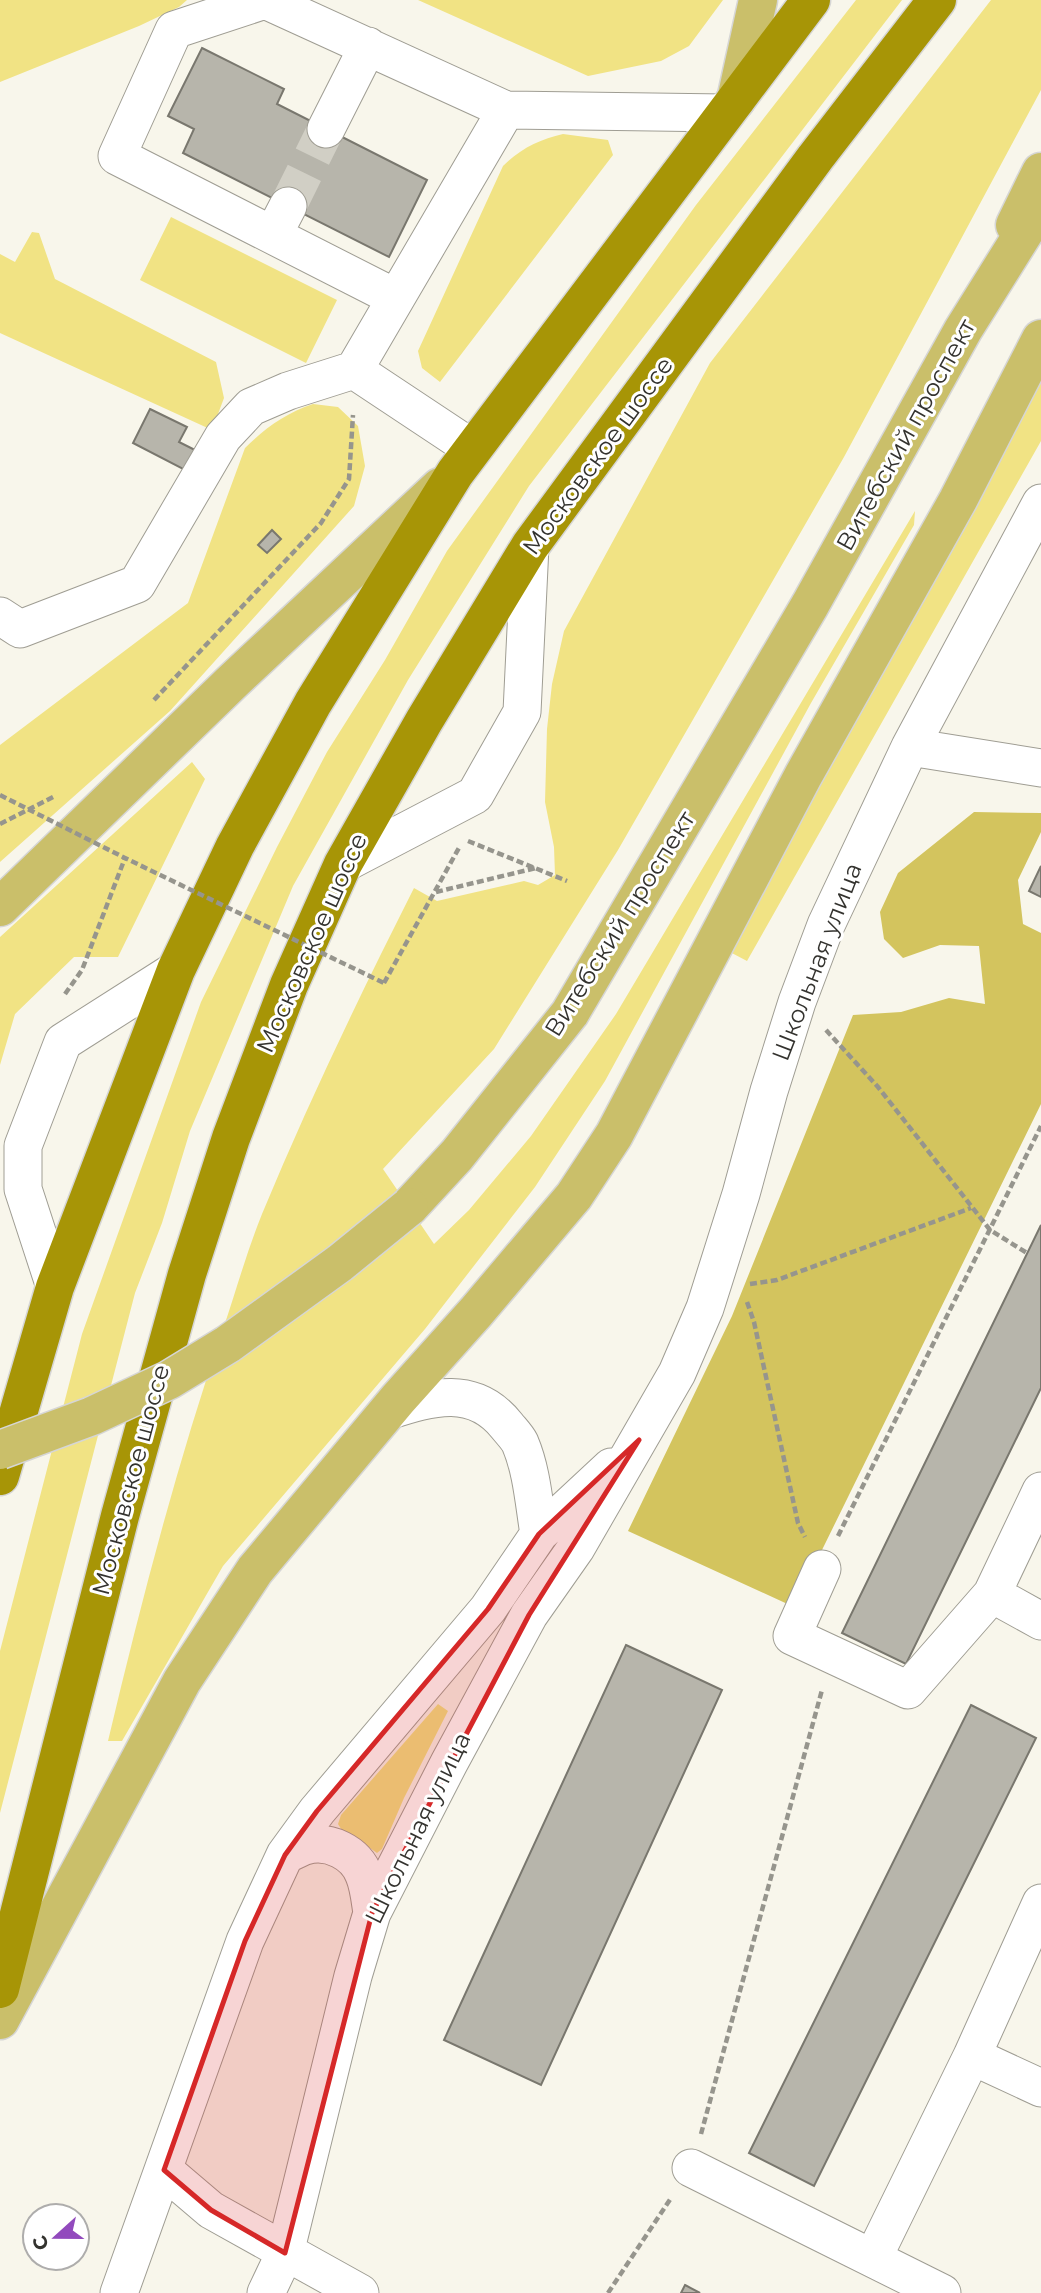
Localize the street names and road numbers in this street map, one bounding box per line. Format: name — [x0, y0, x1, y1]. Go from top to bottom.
street label: Витебский проспект — [830, 313, 982, 556]
street label: Московское шоссе — [516, 351, 679, 560]
street label: Витебский проспект — [538, 805, 701, 1042]
street label: Московское шоссе — [250, 828, 373, 1057]
street label: Школьная улица — [765, 859, 868, 1065]
street label: Московское шоссе — [86, 1361, 175, 1598]
street label: Школьная улица — [359, 1727, 477, 1928]

